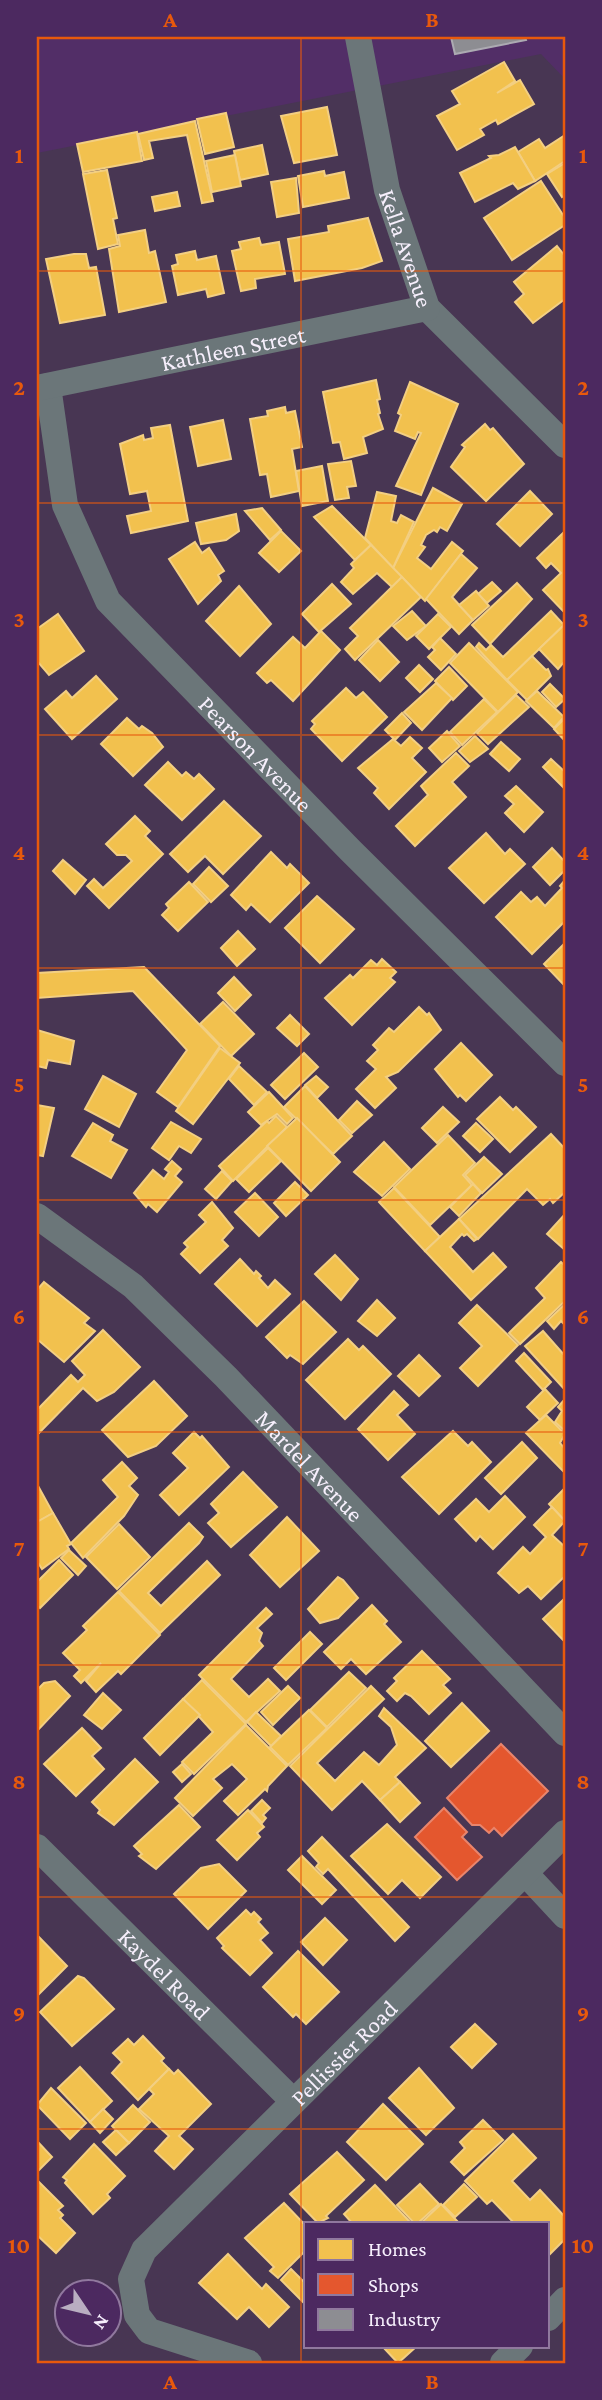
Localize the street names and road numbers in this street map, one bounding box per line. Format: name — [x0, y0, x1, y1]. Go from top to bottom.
street label: Kella Avenue — [374, 185, 439, 311]
street label: Kathleen Street — [158, 320, 308, 376]
street label: Pearson Avenue — [194, 690, 318, 817]
street label: Mardel Avenue — [251, 1404, 370, 1527]
street label: Kaydel Road — [113, 1923, 216, 2025]
street label: Pellissier Road — [285, 1994, 402, 2111]

